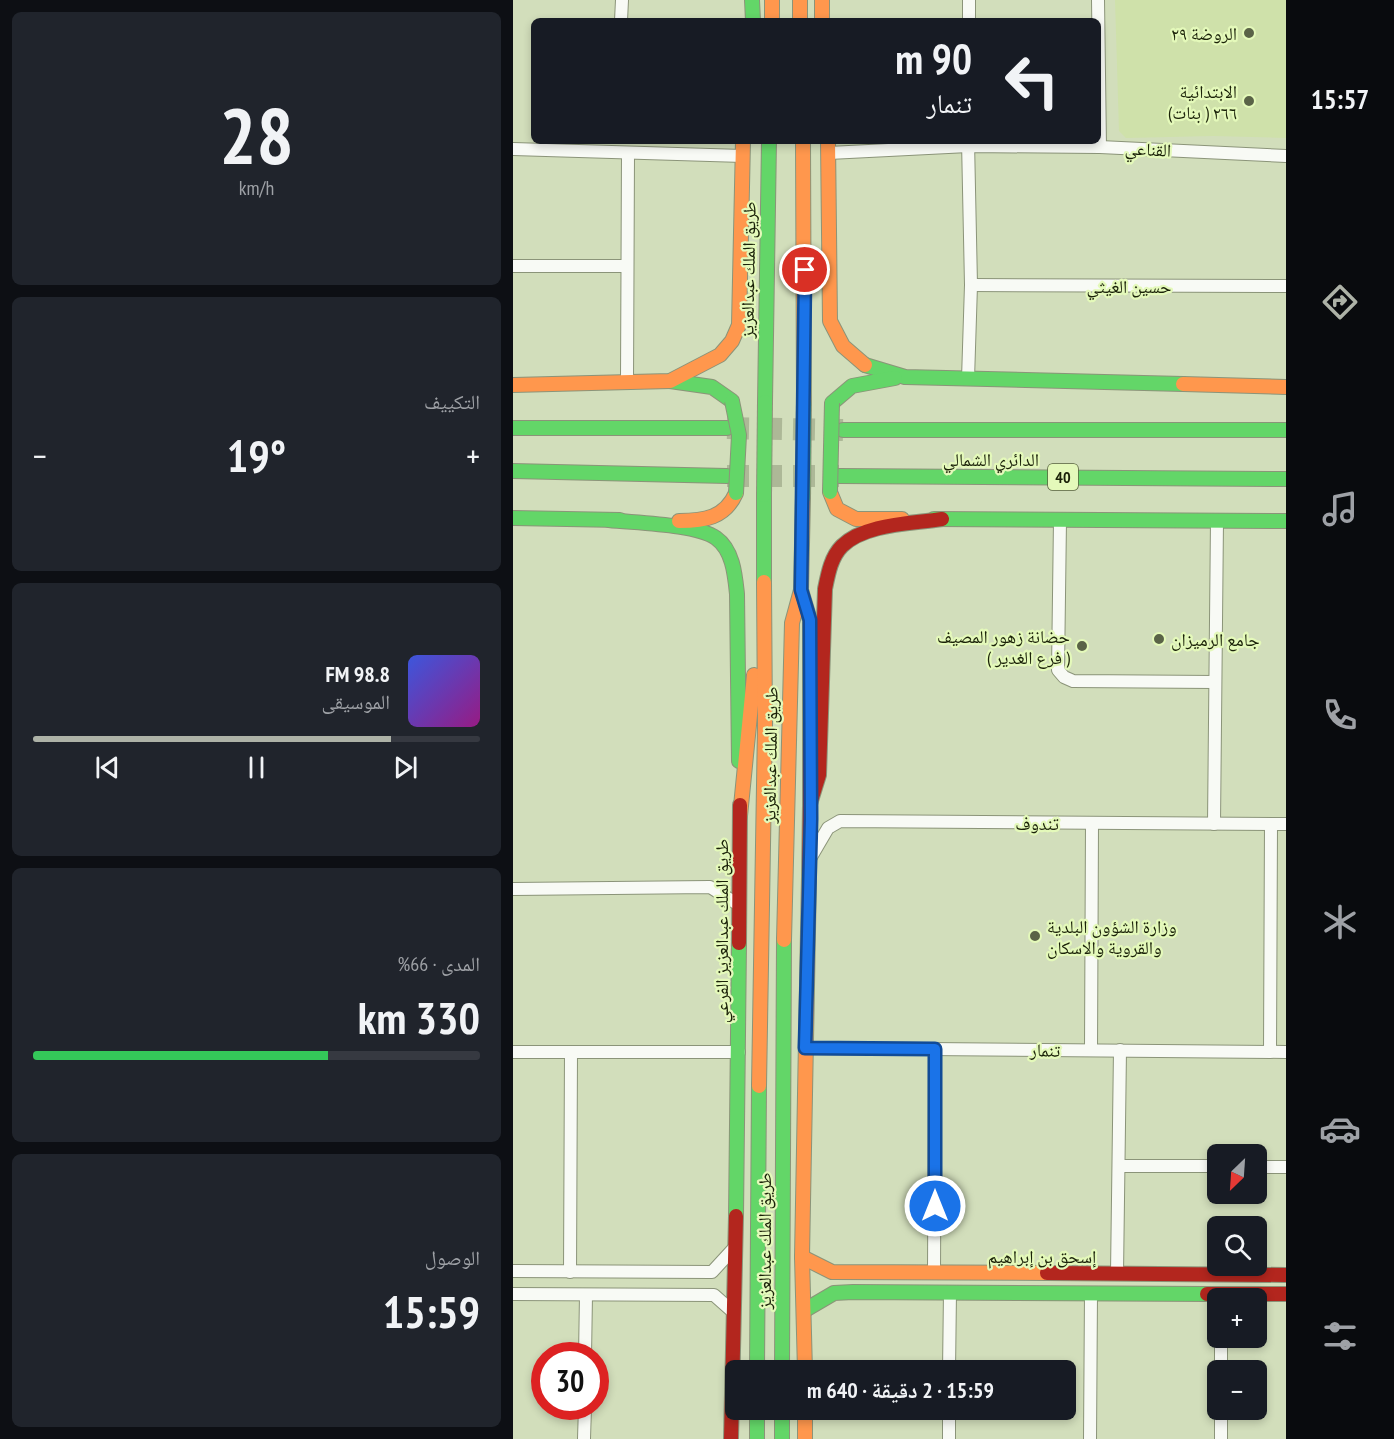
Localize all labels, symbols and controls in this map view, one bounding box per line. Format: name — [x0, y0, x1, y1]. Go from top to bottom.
place label: الروضة ٢٩ — [1171, 22, 1237, 45]
marker: الروضة ٢٩ — [1242, 26, 1256, 40]
text: 90 m — [895, 31, 972, 86]
icon: left — [993, 42, 1071, 120]
place label: الابتدائية ٢٦٦ ( بنات) — [1168, 80, 1237, 124]
text: 15:57 — [1311, 82, 1369, 116]
text: 28 — [219, 85, 294, 186]
text: تنمار — [926, 86, 972, 120]
marker: الابتدائية ٢٦٦ ( بنات) — [1242, 94, 1256, 108]
street label: القناعي — [1124, 136, 1172, 165]
text: km/h — [239, 175, 274, 201]
street label: طريق الملك عبدالعزيز — [735, 201, 761, 340]
pin — [779, 244, 830, 295]
icon: arrive — [788, 253, 821, 286]
street label: حسين الغيثي — [1086, 275, 1172, 301]
icon: directions — [1319, 281, 1361, 323]
text: التكييف — [424, 389, 480, 415]
text: 19° — [227, 426, 286, 484]
text: − — [33, 434, 47, 477]
text: + — [466, 434, 480, 477]
street label: الدائري الشمالي — [943, 448, 1039, 474]
road number: 40 — [1048, 464, 1078, 490]
icon: music — [1319, 488, 1361, 530]
place label: حضانة زهور المصيف ( فرع الغدير ) — [937, 625, 1071, 669]
place label: جامع الرميزان — [1171, 628, 1260, 652]
marker: جامع الرميزان — [1152, 632, 1166, 646]
marker: حضانة زهور المصيف ( فرع الغدير ) — [1075, 639, 1089, 653]
text: 98.8 FM — [325, 660, 390, 688]
street label: طريق الملك عبدالعزيز — [757, 686, 783, 825]
text: الموسيقى — [322, 689, 390, 715]
icon: phone — [1319, 694, 1361, 736]
icon: previous — [91, 751, 124, 784]
icon: pause — [240, 751, 273, 784]
icon: next — [389, 751, 422, 784]
street label: تندوف — [1015, 812, 1059, 835]
street label: طريق الملك عبدالعزيز الفرعي — [710, 839, 736, 1023]
icon: climate — [1319, 901, 1361, 943]
place label: وزارة الشؤون البلدية والقروية والاسكان — [1047, 915, 1177, 959]
marker: وزارة الشؤون البلدية والقروية والاسكان — [1028, 929, 1042, 943]
text: المدى · 66% — [397, 951, 480, 977]
text: 330 km — [358, 988, 480, 1046]
street label: تنمار — [1029, 1038, 1060, 1062]
icon: car — [1319, 1108, 1361, 1150]
north arrow — [1207, 1144, 1267, 1204]
map controls — [1207, 1144, 1267, 1420]
street label: طريق الملك عبدالعزيز — [753, 1173, 776, 1310]
position arrow — [903, 1174, 967, 1238]
button: search — [1207, 1216, 1267, 1276]
text: الوصول — [425, 1245, 480, 1271]
street label: إسحق بن إبراهيم — [988, 1245, 1096, 1269]
text: 15:59 — [383, 1282, 480, 1340]
button: + — [1207, 1288, 1267, 1348]
icon: filters — [1319, 1315, 1361, 1357]
speed limit sign: 30 — [531, 1342, 609, 1420]
button: − — [1207, 1360, 1267, 1420]
text: 15:59 · 2 دقيقة · 640 m — [807, 1376, 994, 1404]

